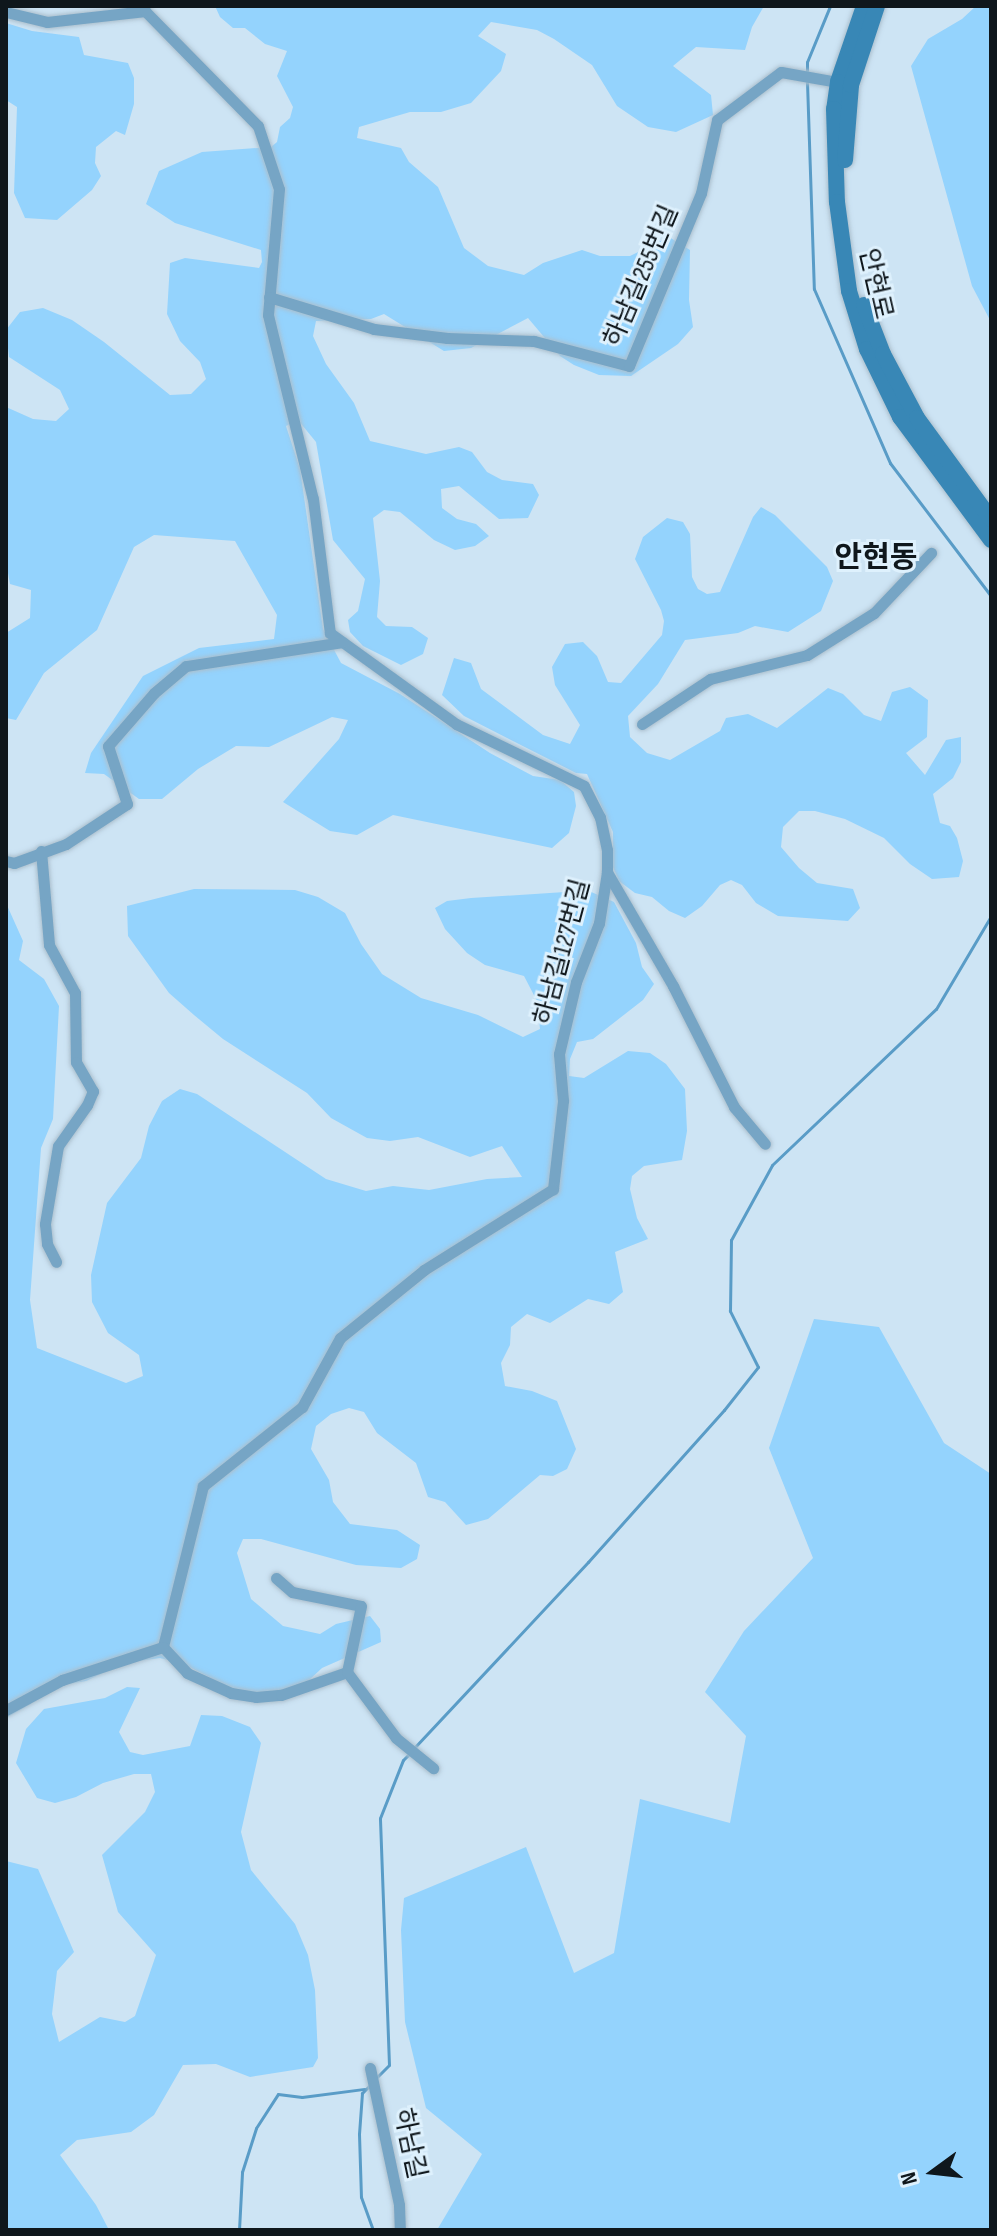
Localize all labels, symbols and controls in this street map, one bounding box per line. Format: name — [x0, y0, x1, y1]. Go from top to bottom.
street label: 하남길255번길 — [598, 200, 686, 352]
street label: 안현로 — [852, 246, 898, 322]
district label: 안현동 — [835, 540, 917, 576]
street label: 하남길127번길 — [529, 875, 597, 1029]
street label: 하남길 — [386, 2106, 432, 2182]
north arrow — [893, 2132, 973, 2212]
text: N — [895, 2169, 924, 2188]

